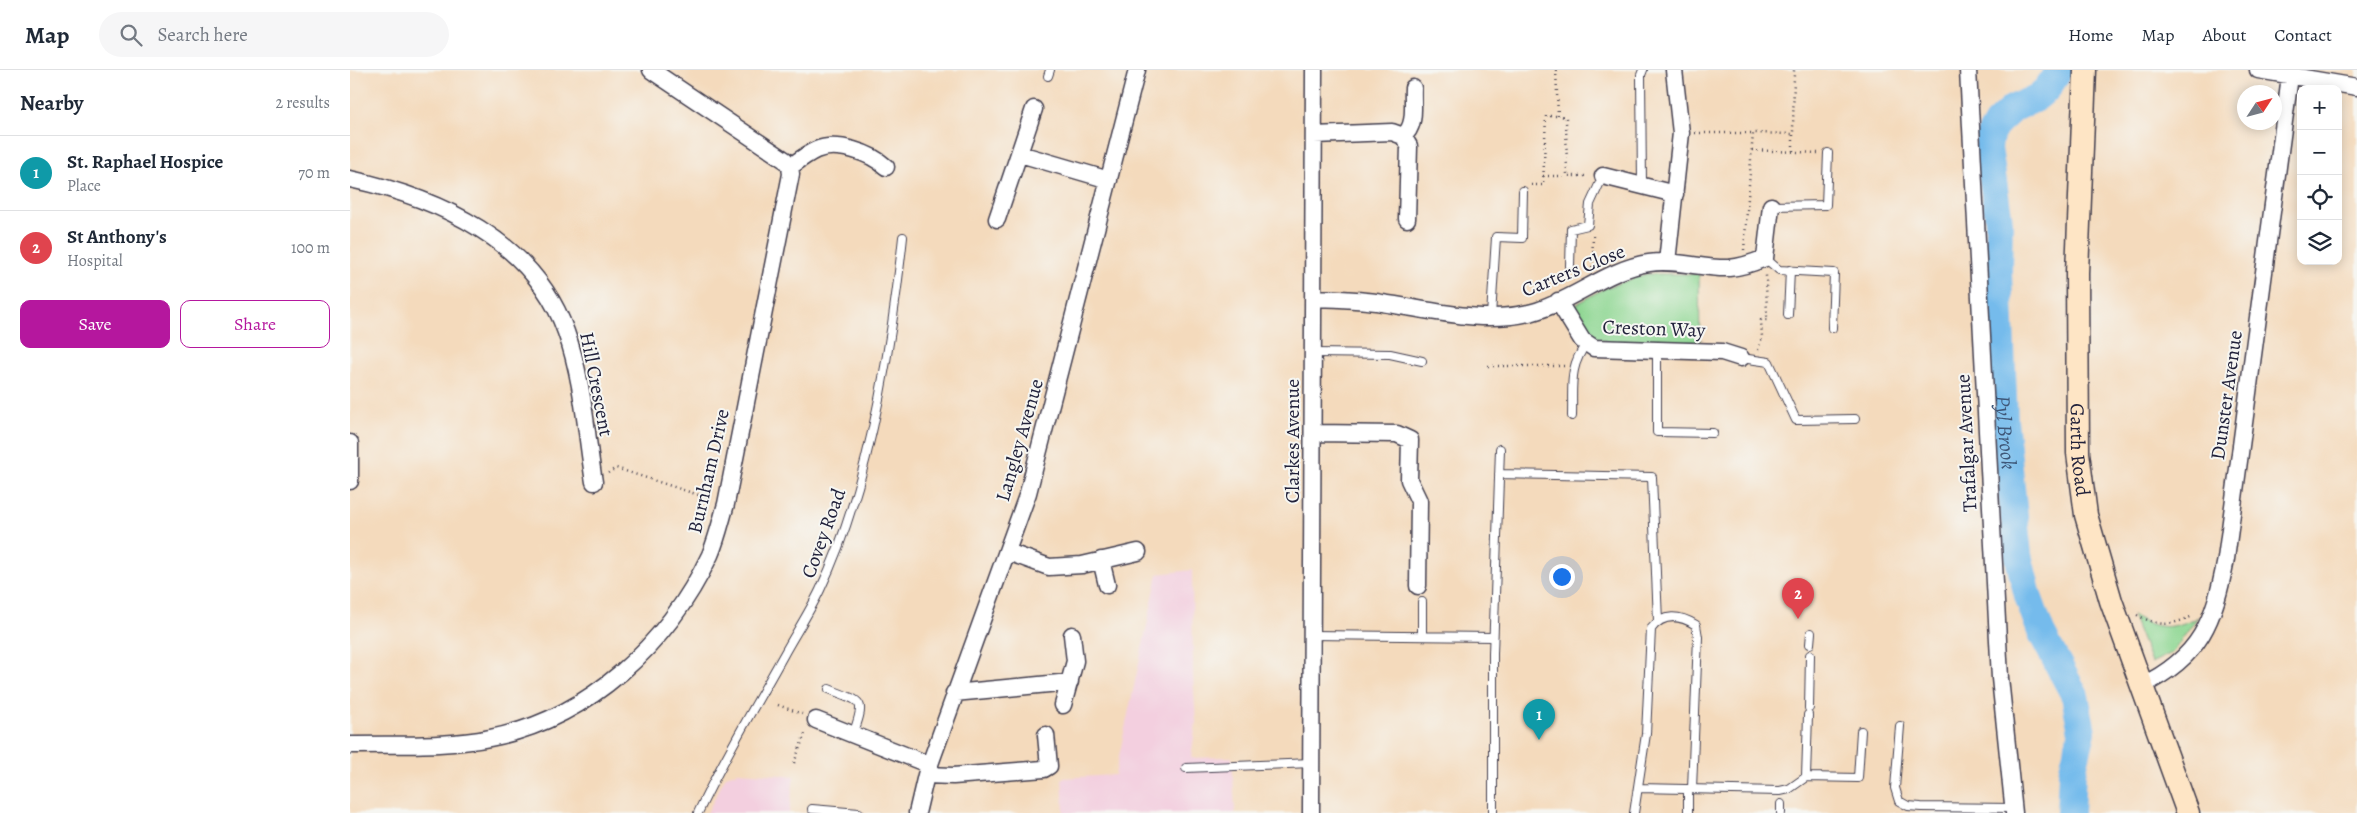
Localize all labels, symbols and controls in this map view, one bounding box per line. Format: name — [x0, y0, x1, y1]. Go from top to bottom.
search box — [99, 12, 449, 57]
text: Map — [25, 19, 69, 51]
icon: search — [117, 21, 145, 49]
text: Search here — [157, 22, 248, 48]
text: Home — [2068, 23, 2113, 47]
text: Map — [2141, 23, 2174, 47]
text: About — [2202, 23, 2246, 47]
text: Contact — [2274, 23, 2332, 47]
north arrow — [2237, 85, 2282, 130]
map controls — [2297, 85, 2342, 265]
button: + — [2297, 85, 2342, 130]
text: Nearby — [20, 89, 83, 117]
text: 2 results — [275, 92, 330, 114]
button: − — [2297, 130, 2342, 175]
text: St. Raphael Hospice — [67, 149, 223, 175]
text: 1 — [33, 162, 39, 184]
text: 70 m — [298, 162, 330, 184]
text: Place — [67, 175, 101, 197]
button: locate — [2297, 175, 2342, 220]
button: layers — [2297, 220, 2342, 265]
text: St Anthony's — [67, 224, 167, 250]
text: 2 — [32, 237, 40, 259]
text: 100 m — [291, 237, 330, 259]
street label: Carters Close — [1518, 238, 1629, 303]
text: Hospital — [67, 250, 123, 272]
button: Save — [20, 300, 170, 348]
button: Share — [180, 300, 330, 348]
street label: Creston Way — [1602, 313, 1707, 344]
street label: Dunster Avenue — [2204, 328, 2249, 462]
street label: Hill Crescent — [573, 330, 620, 439]
street label: Trafalgar Avenue — [1949, 373, 1984, 513]
street label: Langley Avenue — [989, 375, 1050, 505]
street label: Clarkes Avenue — [1279, 379, 1306, 503]
water label: Pyl Brook — [1989, 395, 2023, 471]
street label: Garth Road — [2064, 403, 2096, 498]
street label: Burnham Drive — [681, 406, 736, 536]
street label: Covey Road — [795, 484, 852, 582]
your location — [1549, 564, 1575, 590]
pin: 2 — [1782, 578, 1814, 619]
pin: 1 — [1523, 699, 1555, 740]

